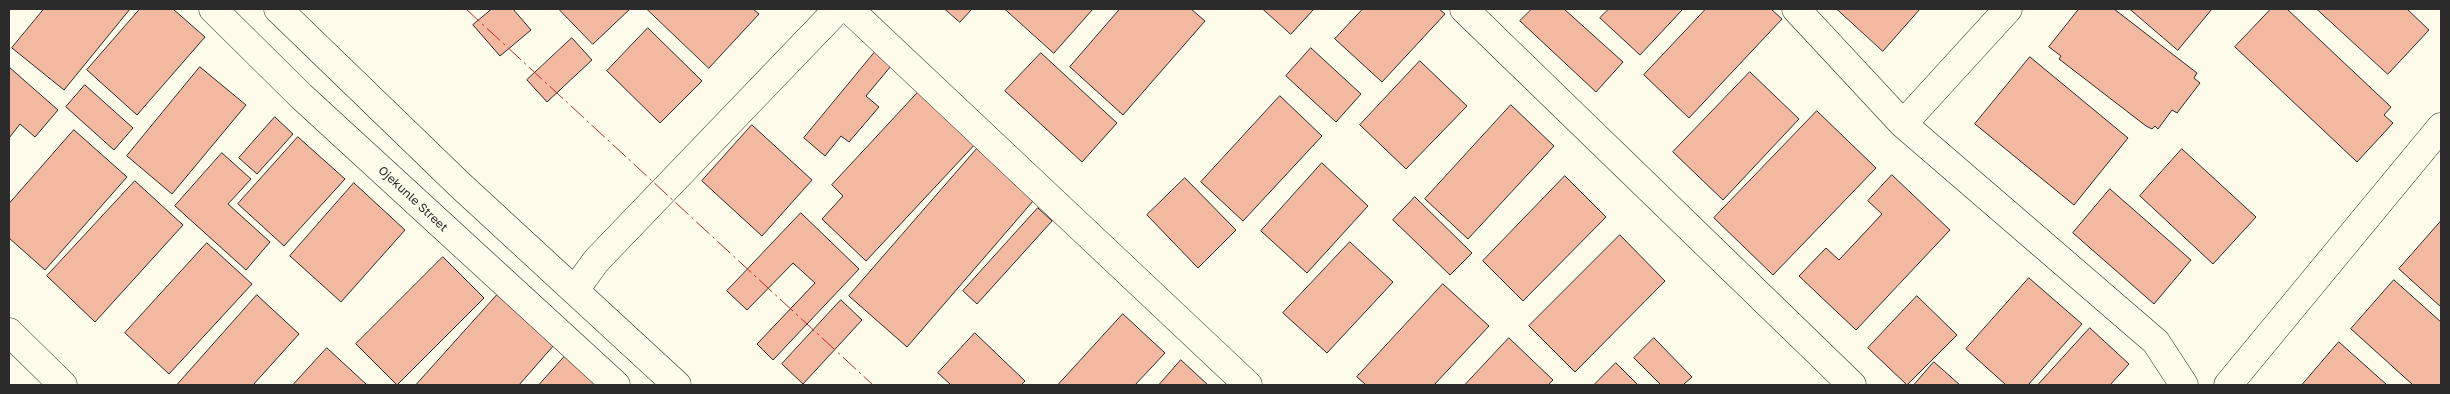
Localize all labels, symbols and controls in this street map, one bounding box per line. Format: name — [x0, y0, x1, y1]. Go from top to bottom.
street label: Ojekunle Street — [375, 163, 451, 235]

